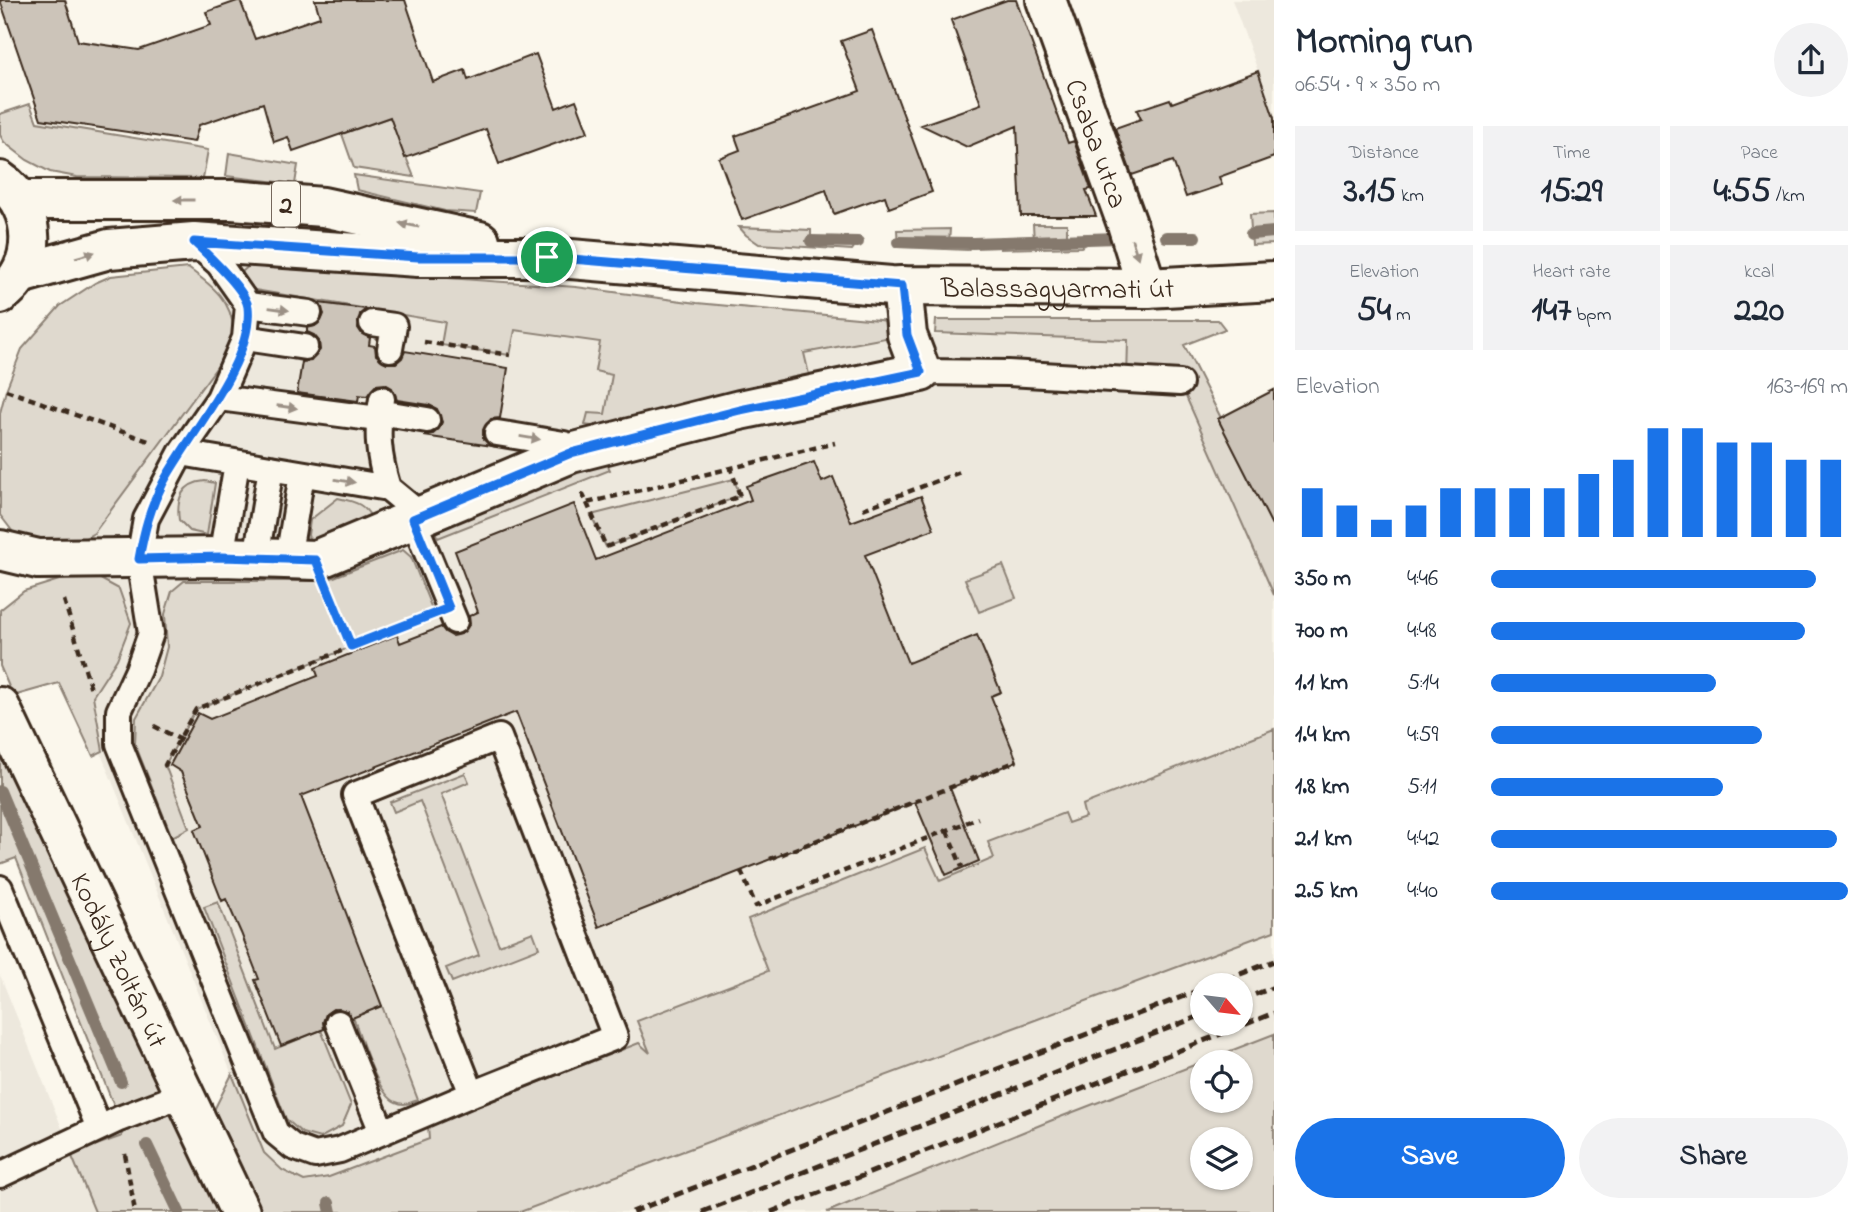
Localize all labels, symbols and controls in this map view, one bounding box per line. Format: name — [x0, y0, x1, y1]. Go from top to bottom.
text: Morning run — [1295, 15, 1473, 71]
button: share — [1774, 23, 1848, 97]
text: 06:54 · 9 × 350 m — [1295, 69, 1440, 102]
street label: Csaba utca — [1052, 74, 1137, 214]
text: Distance — [1349, 140, 1419, 167]
text: Time — [1553, 140, 1590, 167]
text: Pace — [1741, 140, 1778, 167]
text: 3.15 — [1344, 167, 1396, 218]
text: 15:29 — [1540, 167, 1603, 218]
text: 4:55 — [1714, 167, 1771, 218]
road number: 2 — [272, 182, 300, 226]
text: km — [1396, 183, 1424, 210]
text: /km — [1771, 183, 1805, 210]
one-way arrow — [172, 194, 194, 206]
one-way arrow — [398, 219, 420, 230]
pin — [517, 227, 577, 287]
icon: arrive — [528, 238, 566, 276]
one-way arrow — [1130, 238, 1141, 259]
one-way arrow — [75, 250, 96, 260]
text: Elevation — [1349, 259, 1419, 286]
text: Heart rate — [1533, 259, 1610, 286]
text: kcal — [1744, 259, 1774, 286]
street label: Balassagyarmati út — [940, 269, 1175, 312]
text: 54 — [1357, 286, 1391, 337]
text: 147 — [1532, 286, 1572, 337]
text: 220 — [1734, 286, 1784, 337]
text: m — [1391, 302, 1411, 329]
text: bpm — [1572, 302, 1611, 329]
one-way arrow — [268, 304, 290, 315]
text: Elevation — [1295, 371, 1380, 404]
text: 163–169 m — [1766, 371, 1848, 404]
one-way arrow — [276, 401, 298, 412]
one-way arrow — [520, 433, 542, 444]
one-way arrow — [334, 476, 356, 487]
text: 350 m — [1295, 563, 1351, 596]
text: 4:46 — [1407, 563, 1438, 596]
text: 700 m — [1295, 615, 1348, 648]
text: 4:48 — [1407, 615, 1437, 648]
text: 1.1 km — [1295, 667, 1348, 700]
text: 5:14 — [1407, 667, 1439, 700]
text: 1.4 km — [1295, 719, 1350, 752]
text: 4:59 — [1407, 719, 1439, 752]
text: 1.8 km — [1295, 771, 1349, 804]
text: 5:11 — [1407, 771, 1437, 804]
text: 2.1 km — [1295, 823, 1352, 856]
text: 4:42 — [1407, 823, 1439, 856]
street label: Kodály Zoltán út — [58, 867, 176, 1056]
text: 2.5 km — [1295, 875, 1358, 908]
text: 4:40 — [1407, 875, 1438, 908]
north arrow — [1190, 973, 1253, 1036]
map controls — [1190, 973, 1253, 1190]
button: locate — [1190, 1050, 1253, 1113]
button: Save — [1295, 1118, 1565, 1198]
button: Share — [1579, 1118, 1848, 1198]
button: layers — [1190, 1127, 1253, 1190]

